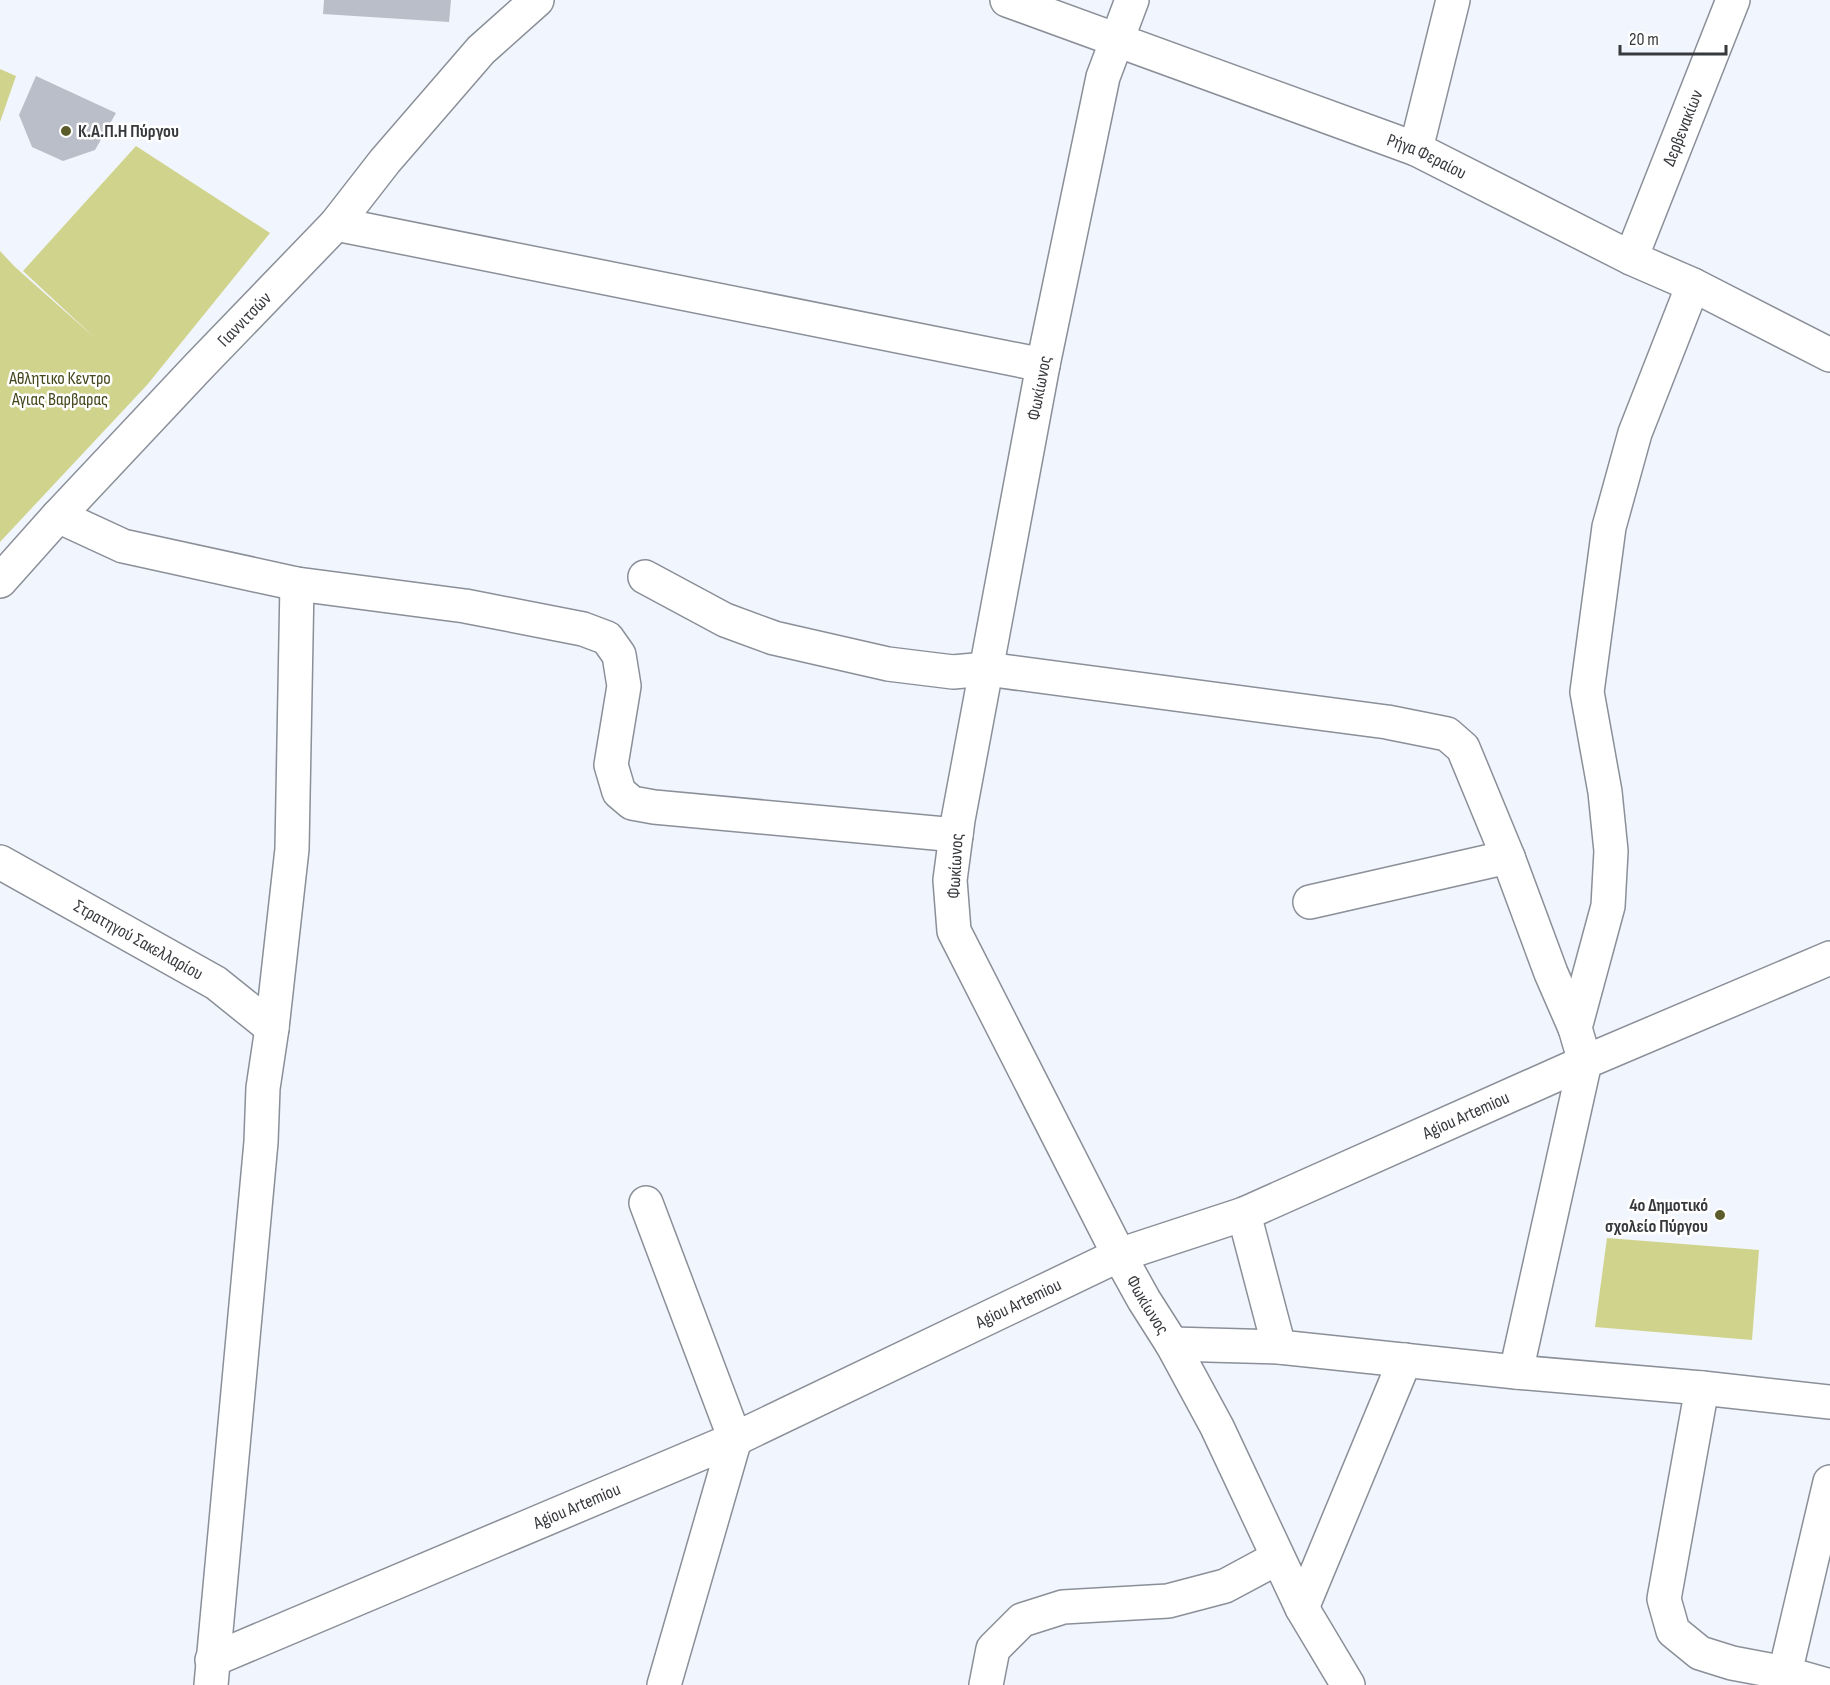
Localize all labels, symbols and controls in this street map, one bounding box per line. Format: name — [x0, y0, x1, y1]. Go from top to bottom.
scale bar — [1620, 18, 1726, 56]
text: 20 m — [1629, 29, 1659, 50]
street label: Δερβενακίων — [1658, 87, 1707, 169]
place label: Κ.Α.Π.Η Πύργου — [78, 121, 179, 142]
marker: Κ.Α.Π.Η Πύργου — [59, 124, 73, 138]
street label: Ρήγα Φεραίου — [1384, 129, 1470, 184]
street label: Γιαννιτσών — [213, 288, 276, 351]
street label: Φωκίωνος — [1023, 354, 1056, 422]
park label: Αθλητικο Κεντρο Αγιας Βαρβαρας — [8, 368, 111, 410]
street label: Φωκίωνος — [943, 833, 968, 899]
street label: Στρατηγού Σακελλαρίου — [70, 896, 207, 985]
street label: Agiou Artemiou — [1419, 1087, 1512, 1144]
place label: 4ο Δημοτικό σχολείο Πύργου — [1605, 1195, 1708, 1237]
marker: 4ο Δημοτικό σχολείο Πύργου — [1713, 1208, 1727, 1222]
street label: Φωκίωνος — [1121, 1272, 1173, 1339]
street label: Agiou Artemiou — [971, 1274, 1065, 1334]
street label: Agiou Artemiou — [529, 1479, 624, 1534]

